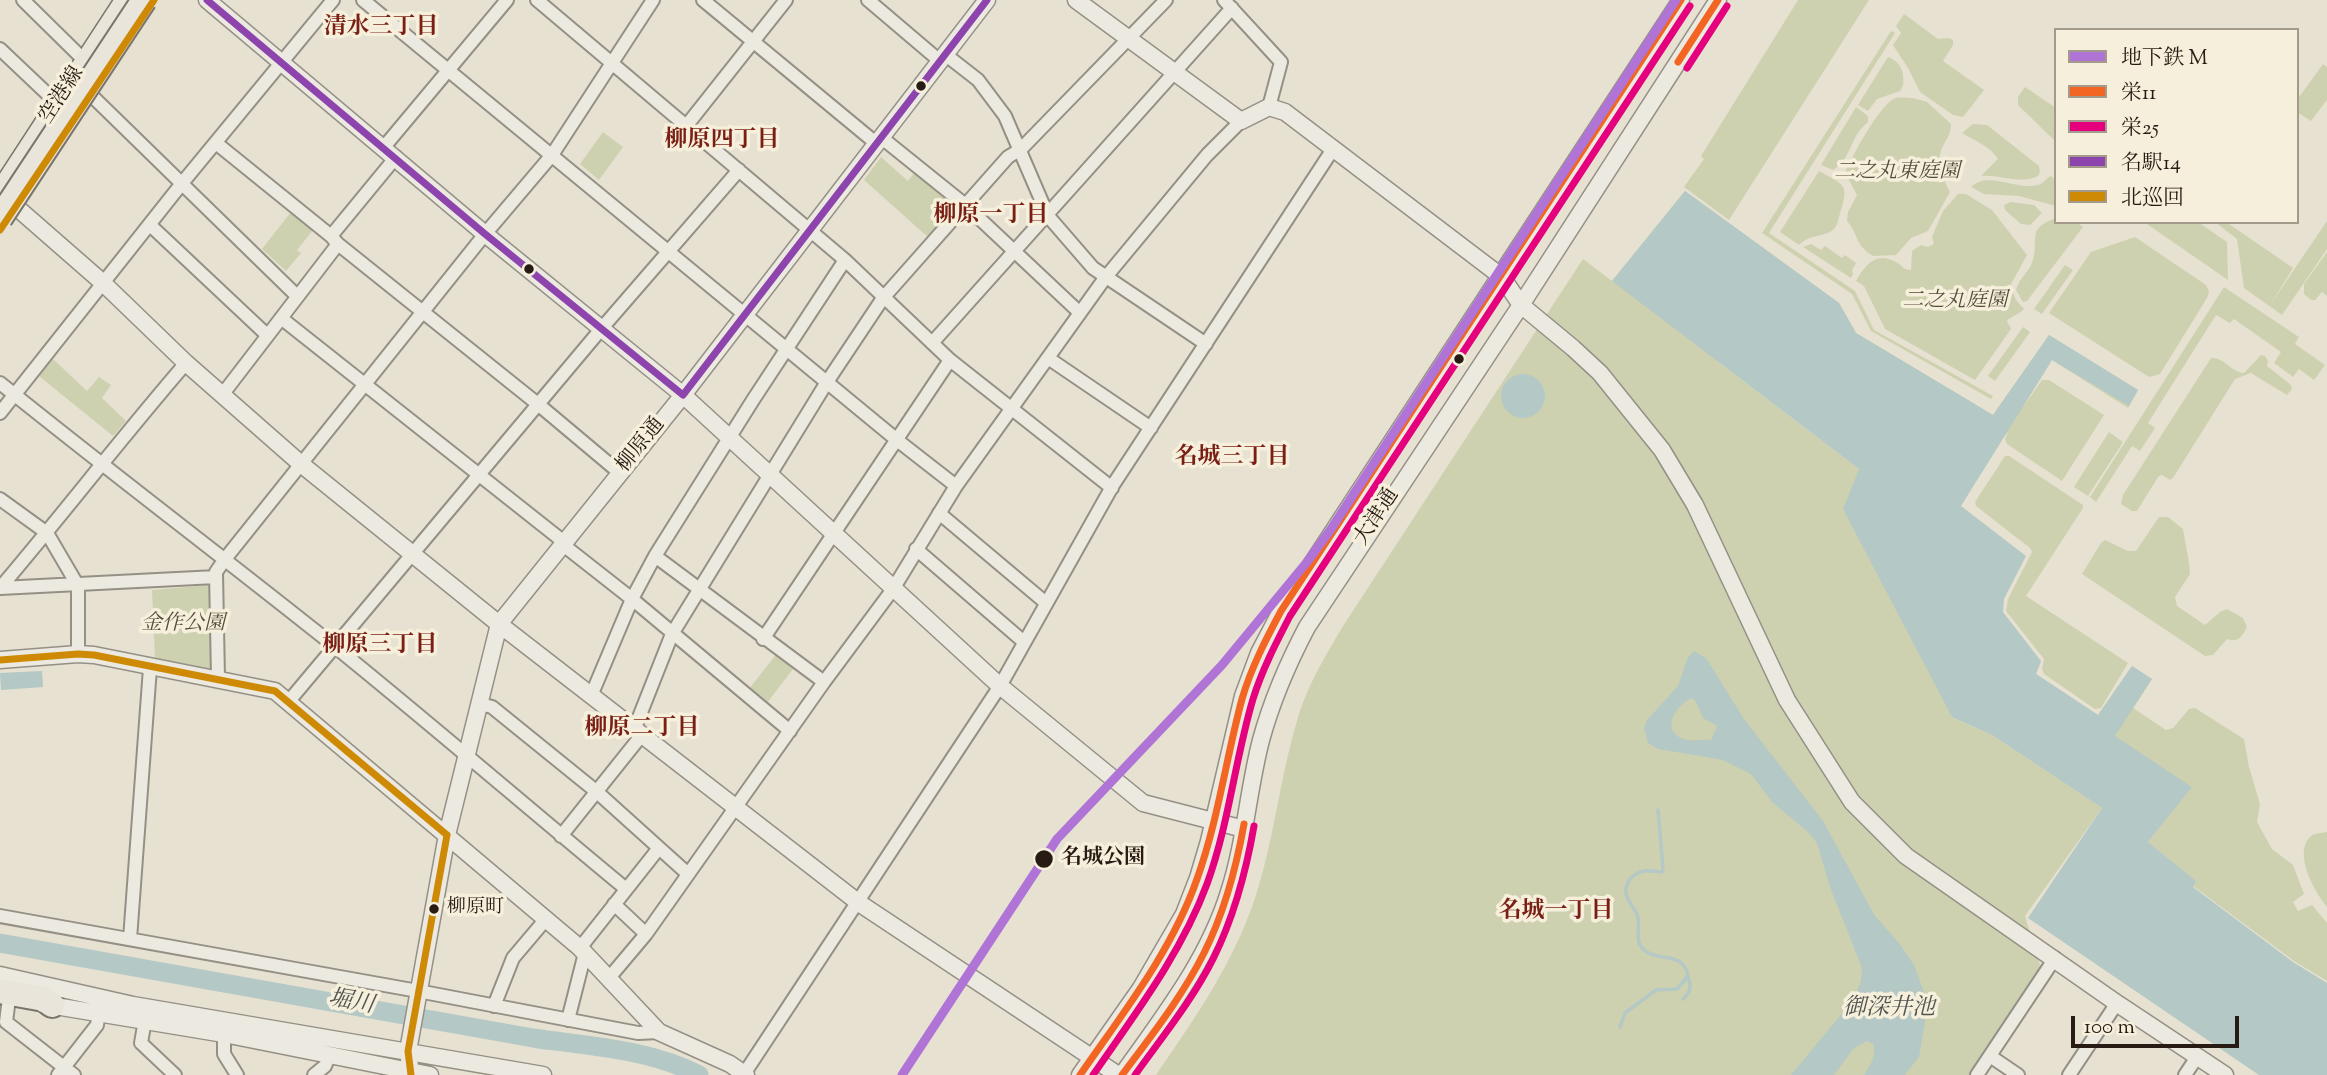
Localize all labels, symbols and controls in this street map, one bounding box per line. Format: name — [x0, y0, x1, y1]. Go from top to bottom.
district label: 清水三丁目 — [324, 15, 438, 43]
legend — [2054, 28, 2299, 224]
text: 地下鉄 M — [2121, 44, 2208, 74]
street label: 空港線 — [35, 63, 91, 129]
unlabelled marker — [914, 79, 928, 93]
text: 栄11 — [2121, 79, 2156, 109]
text: 栄25 — [2121, 114, 2159, 144]
district label: 柳原四丁目 — [665, 128, 779, 156]
text: 名駅14 — [2121, 149, 2181, 179]
park label: 二之丸東庭園 — [1834, 160, 1960, 186]
text: 北巡回 — [2121, 184, 2184, 214]
district label: 柳原一丁目 — [934, 203, 1048, 231]
unlabelled marker — [522, 262, 536, 276]
park label: 二之丸庭園 — [1903, 289, 2007, 315]
unlabelled marker — [1452, 352, 1466, 366]
street label: 柳原通 — [612, 414, 672, 478]
district label: 名城三丁目 — [1175, 445, 1289, 473]
street label: 大津通 — [1350, 485, 1406, 551]
park label: 金作公園 — [141, 612, 225, 638]
district label: 柳原三丁目 — [323, 633, 437, 661]
district label: 柳原二丁目 — [585, 716, 699, 744]
place label: 名城公園 — [1061, 846, 1145, 872]
marker: 名城公園 — [1033, 848, 1055, 870]
place label: 柳原町 — [447, 898, 504, 920]
district label: 名城一丁目 — [1499, 899, 1613, 927]
marker: 柳原町 — [427, 902, 441, 916]
water label: 堀川 — [326, 986, 376, 1022]
water label: 御深井池 — [1843, 996, 1935, 1024]
scale bar — [2075, 1002, 2243, 1046]
text: 100 m — [2084, 1013, 2135, 1043]

